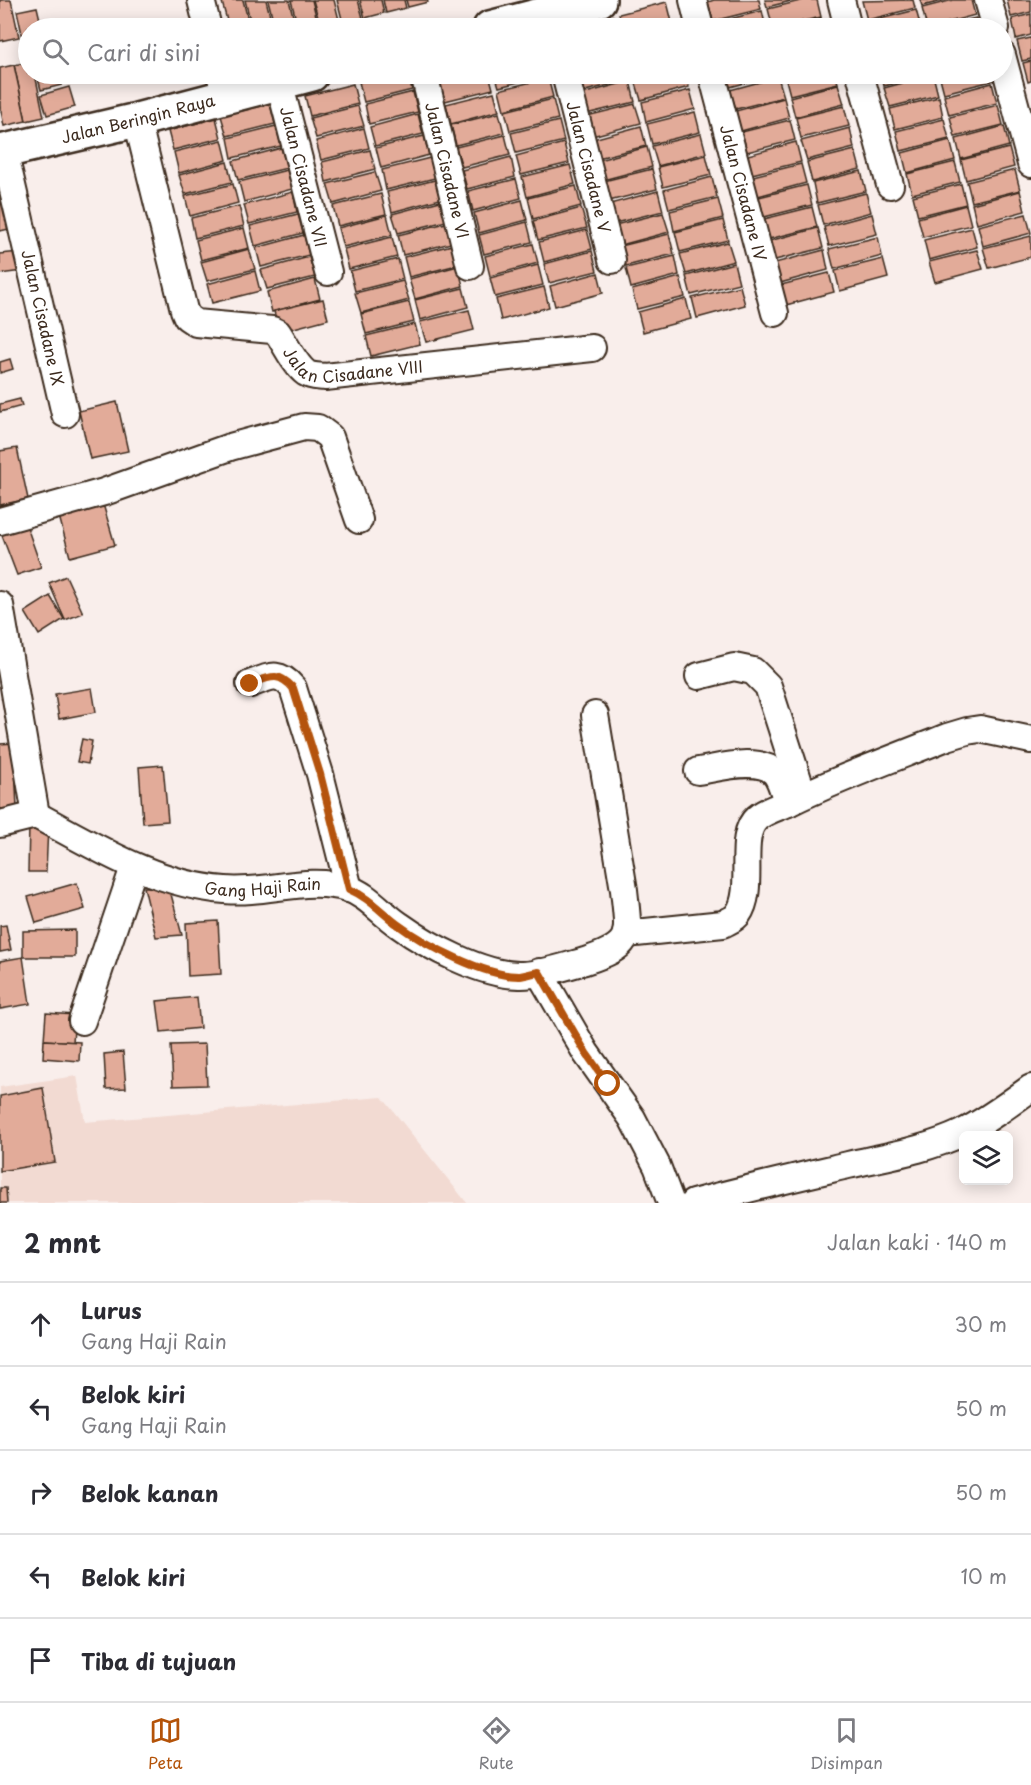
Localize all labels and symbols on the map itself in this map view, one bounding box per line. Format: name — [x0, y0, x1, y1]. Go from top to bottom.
street label: Jalan Beringin Raya — [59, 87, 217, 148]
street label: Jalan Cisadane V — [561, 98, 618, 235]
street label: Jalan Cisadane VI — [420, 100, 476, 241]
street label: Jalan Cisadane VII — [275, 104, 334, 249]
street label: Jalan Cisadane IV — [715, 122, 774, 263]
street label: Jalan Cisadane IX — [16, 247, 71, 388]
street label: Jalan Cisadane VIII — [278, 342, 424, 388]
route end — [236, 670, 262, 696]
street label: Gang Haji Rain — [203, 871, 321, 902]
route start — [594, 1070, 620, 1096]

